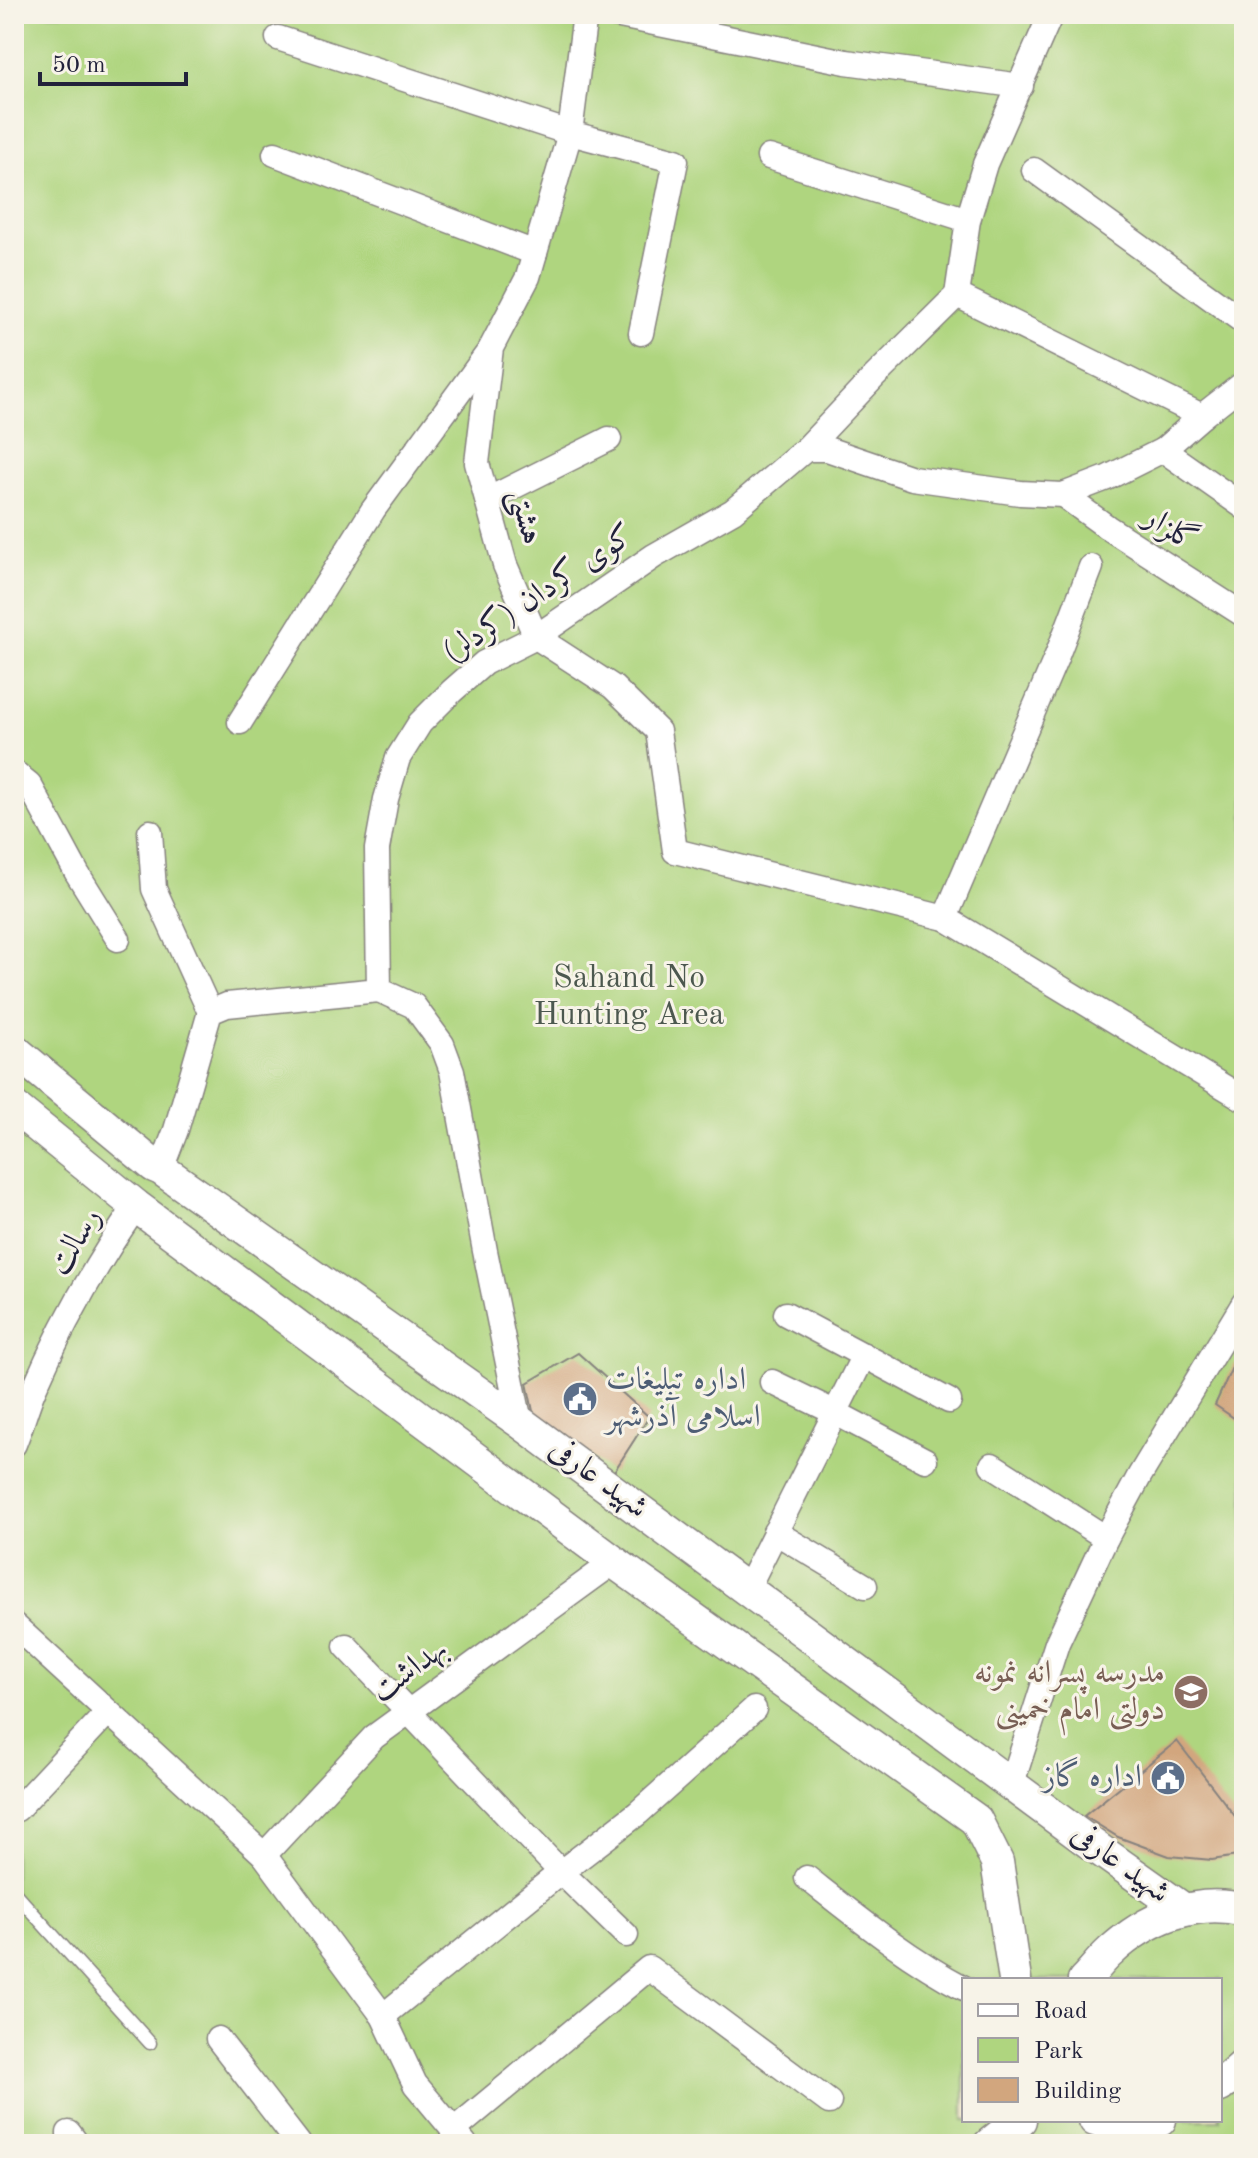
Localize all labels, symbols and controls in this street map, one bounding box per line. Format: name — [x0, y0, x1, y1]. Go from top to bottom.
scale bar — [40, 36, 186, 86]
text: 50 m — [52, 54, 106, 78]
street label: هشتی — [498, 486, 548, 549]
street label: گلزار — [1134, 495, 1205, 560]
street label: کوی کردان (کردلر) — [436, 517, 641, 671]
park label: Sahand No Hunting Area — [533, 963, 725, 1032]
street label: رسالت — [44, 1203, 108, 1281]
place label: اداره تبلیغات اسلامی آذرشهر — [603, 1365, 761, 1436]
public building icon: اداره تبلیغات اسلامی آذرشهر — [561, 1380, 599, 1418]
street label: شهید عارفی — [542, 1432, 654, 1527]
street label: بهداشت — [366, 1633, 455, 1711]
place label: مدرسه پسرانه نمونه دولتی امام خمینی — [974, 1658, 1165, 1736]
school or university icon: مدرسه پسرانه نمونه دولتی امام خمینی — [1172, 1673, 1210, 1711]
place label: اداره گاز — [1040, 1756, 1142, 1794]
public building icon: اداره گاز — [1149, 1759, 1187, 1797]
street label: شهید عارفی — [1064, 1817, 1176, 1912]
legend — [962, 1978, 1222, 2122]
text: Road — [1034, 2000, 1087, 2024]
text: Park — [1034, 2040, 1083, 2064]
text: Building — [1034, 2080, 1121, 2104]

